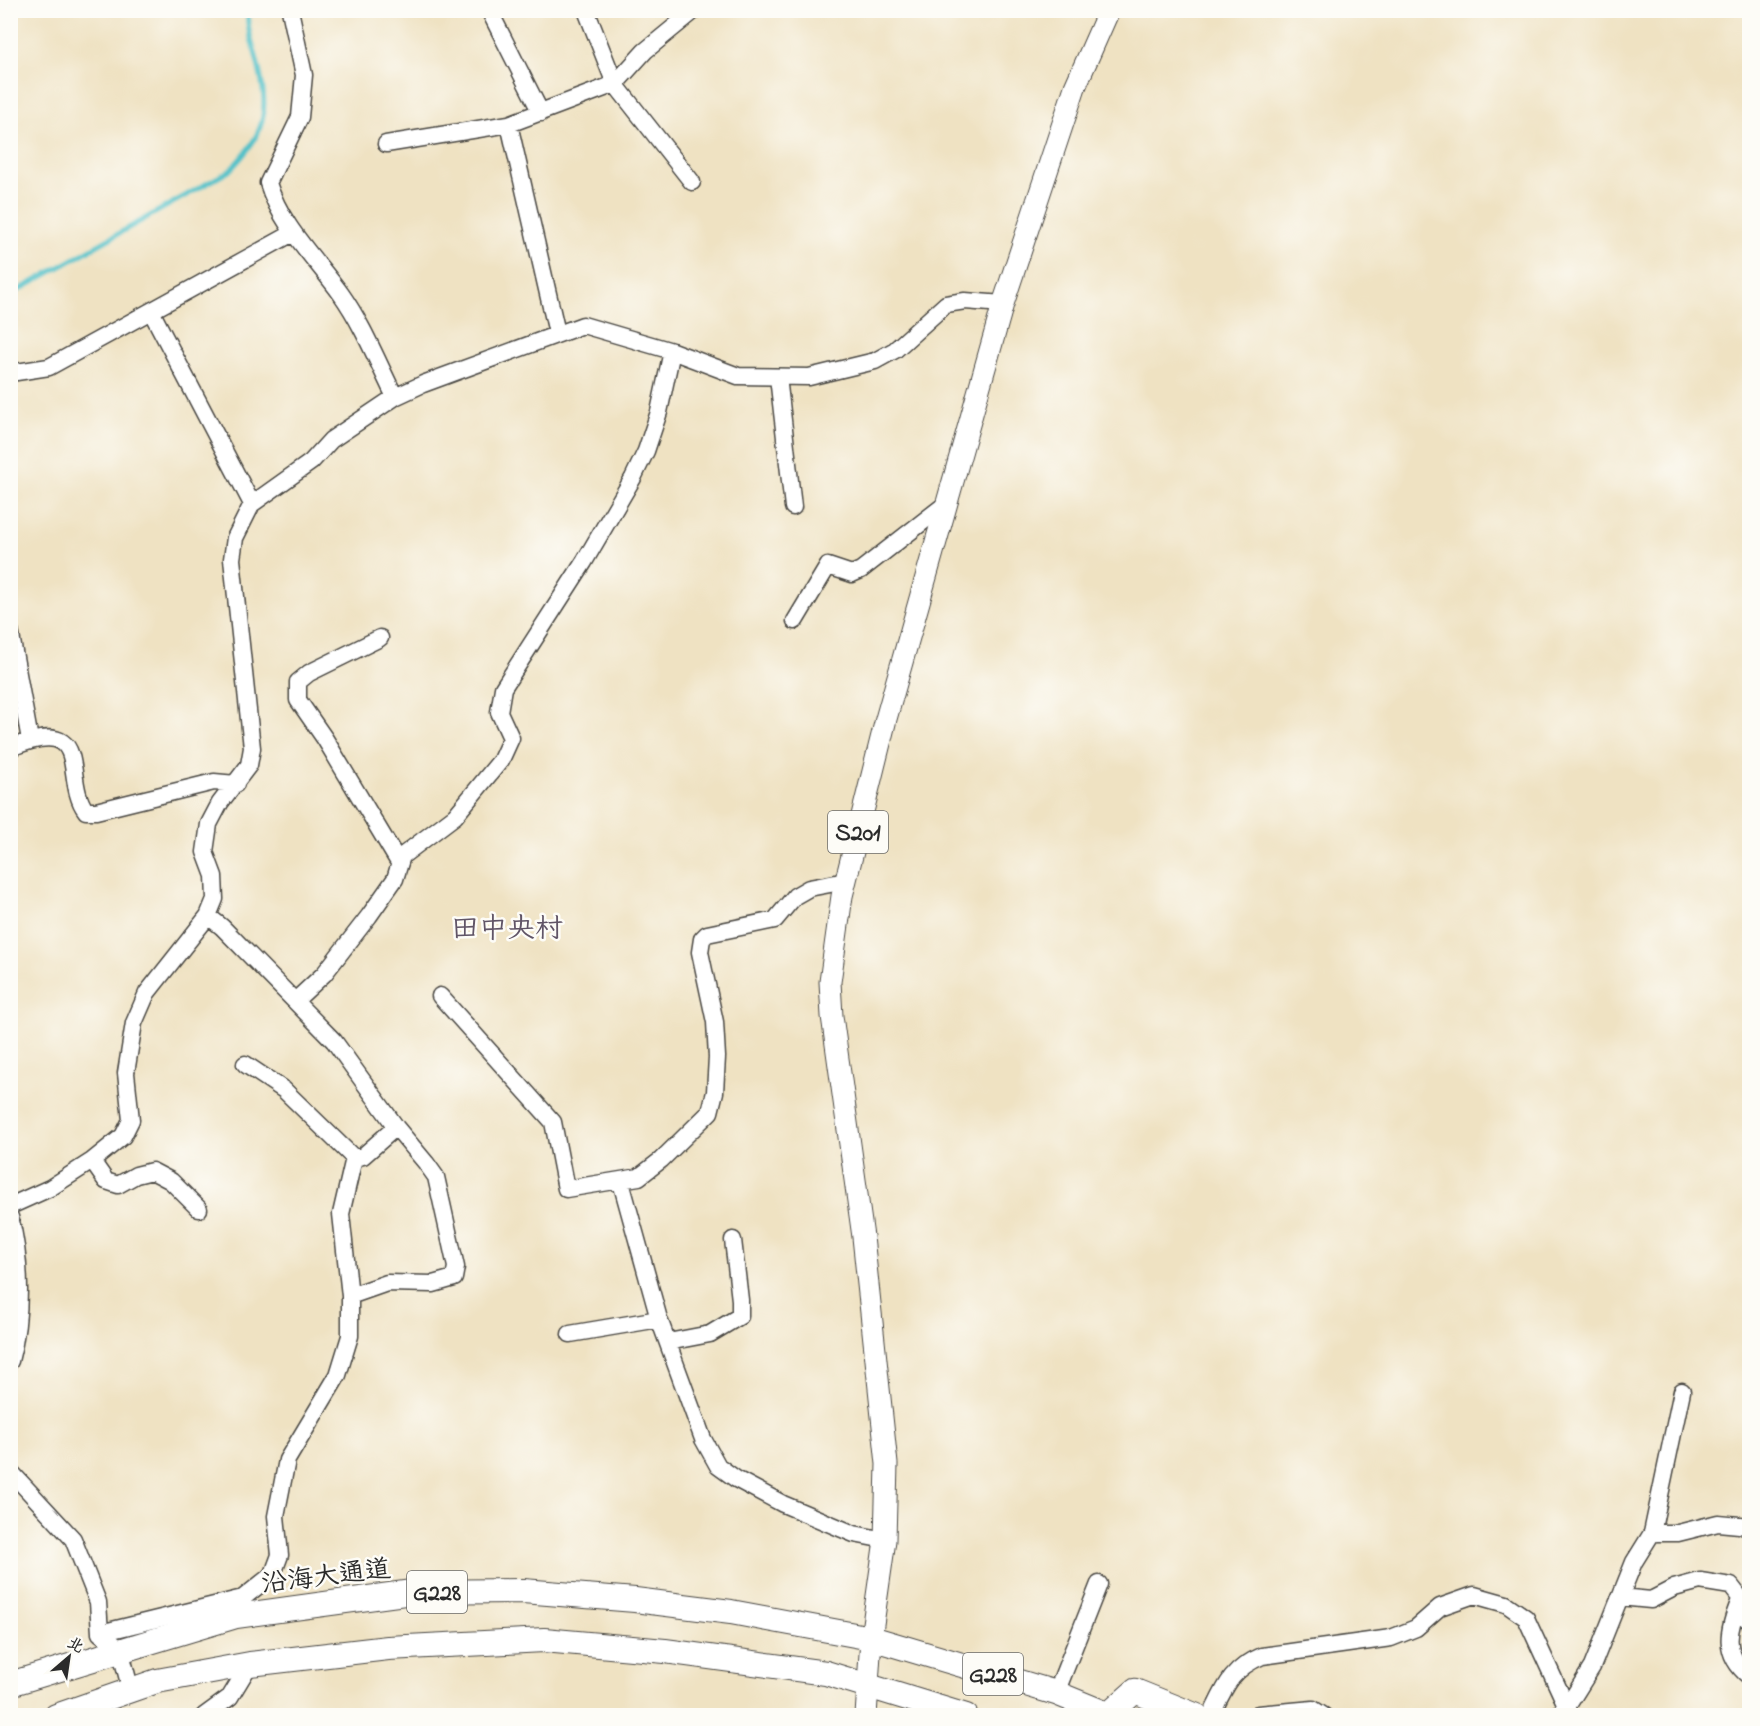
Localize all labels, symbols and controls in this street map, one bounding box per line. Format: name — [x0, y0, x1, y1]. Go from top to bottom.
road number: S201 — [828, 811, 888, 853]
district label: 田中央村 — [451, 910, 563, 951]
street label: 沿海大通道 — [260, 1551, 393, 1605]
road number: G228 — [407, 1571, 467, 1613]
north arrow — [39, 1627, 99, 1687]
text: 北 — [62, 1631, 88, 1660]
road number: G228 — [963, 1653, 1023, 1695]

